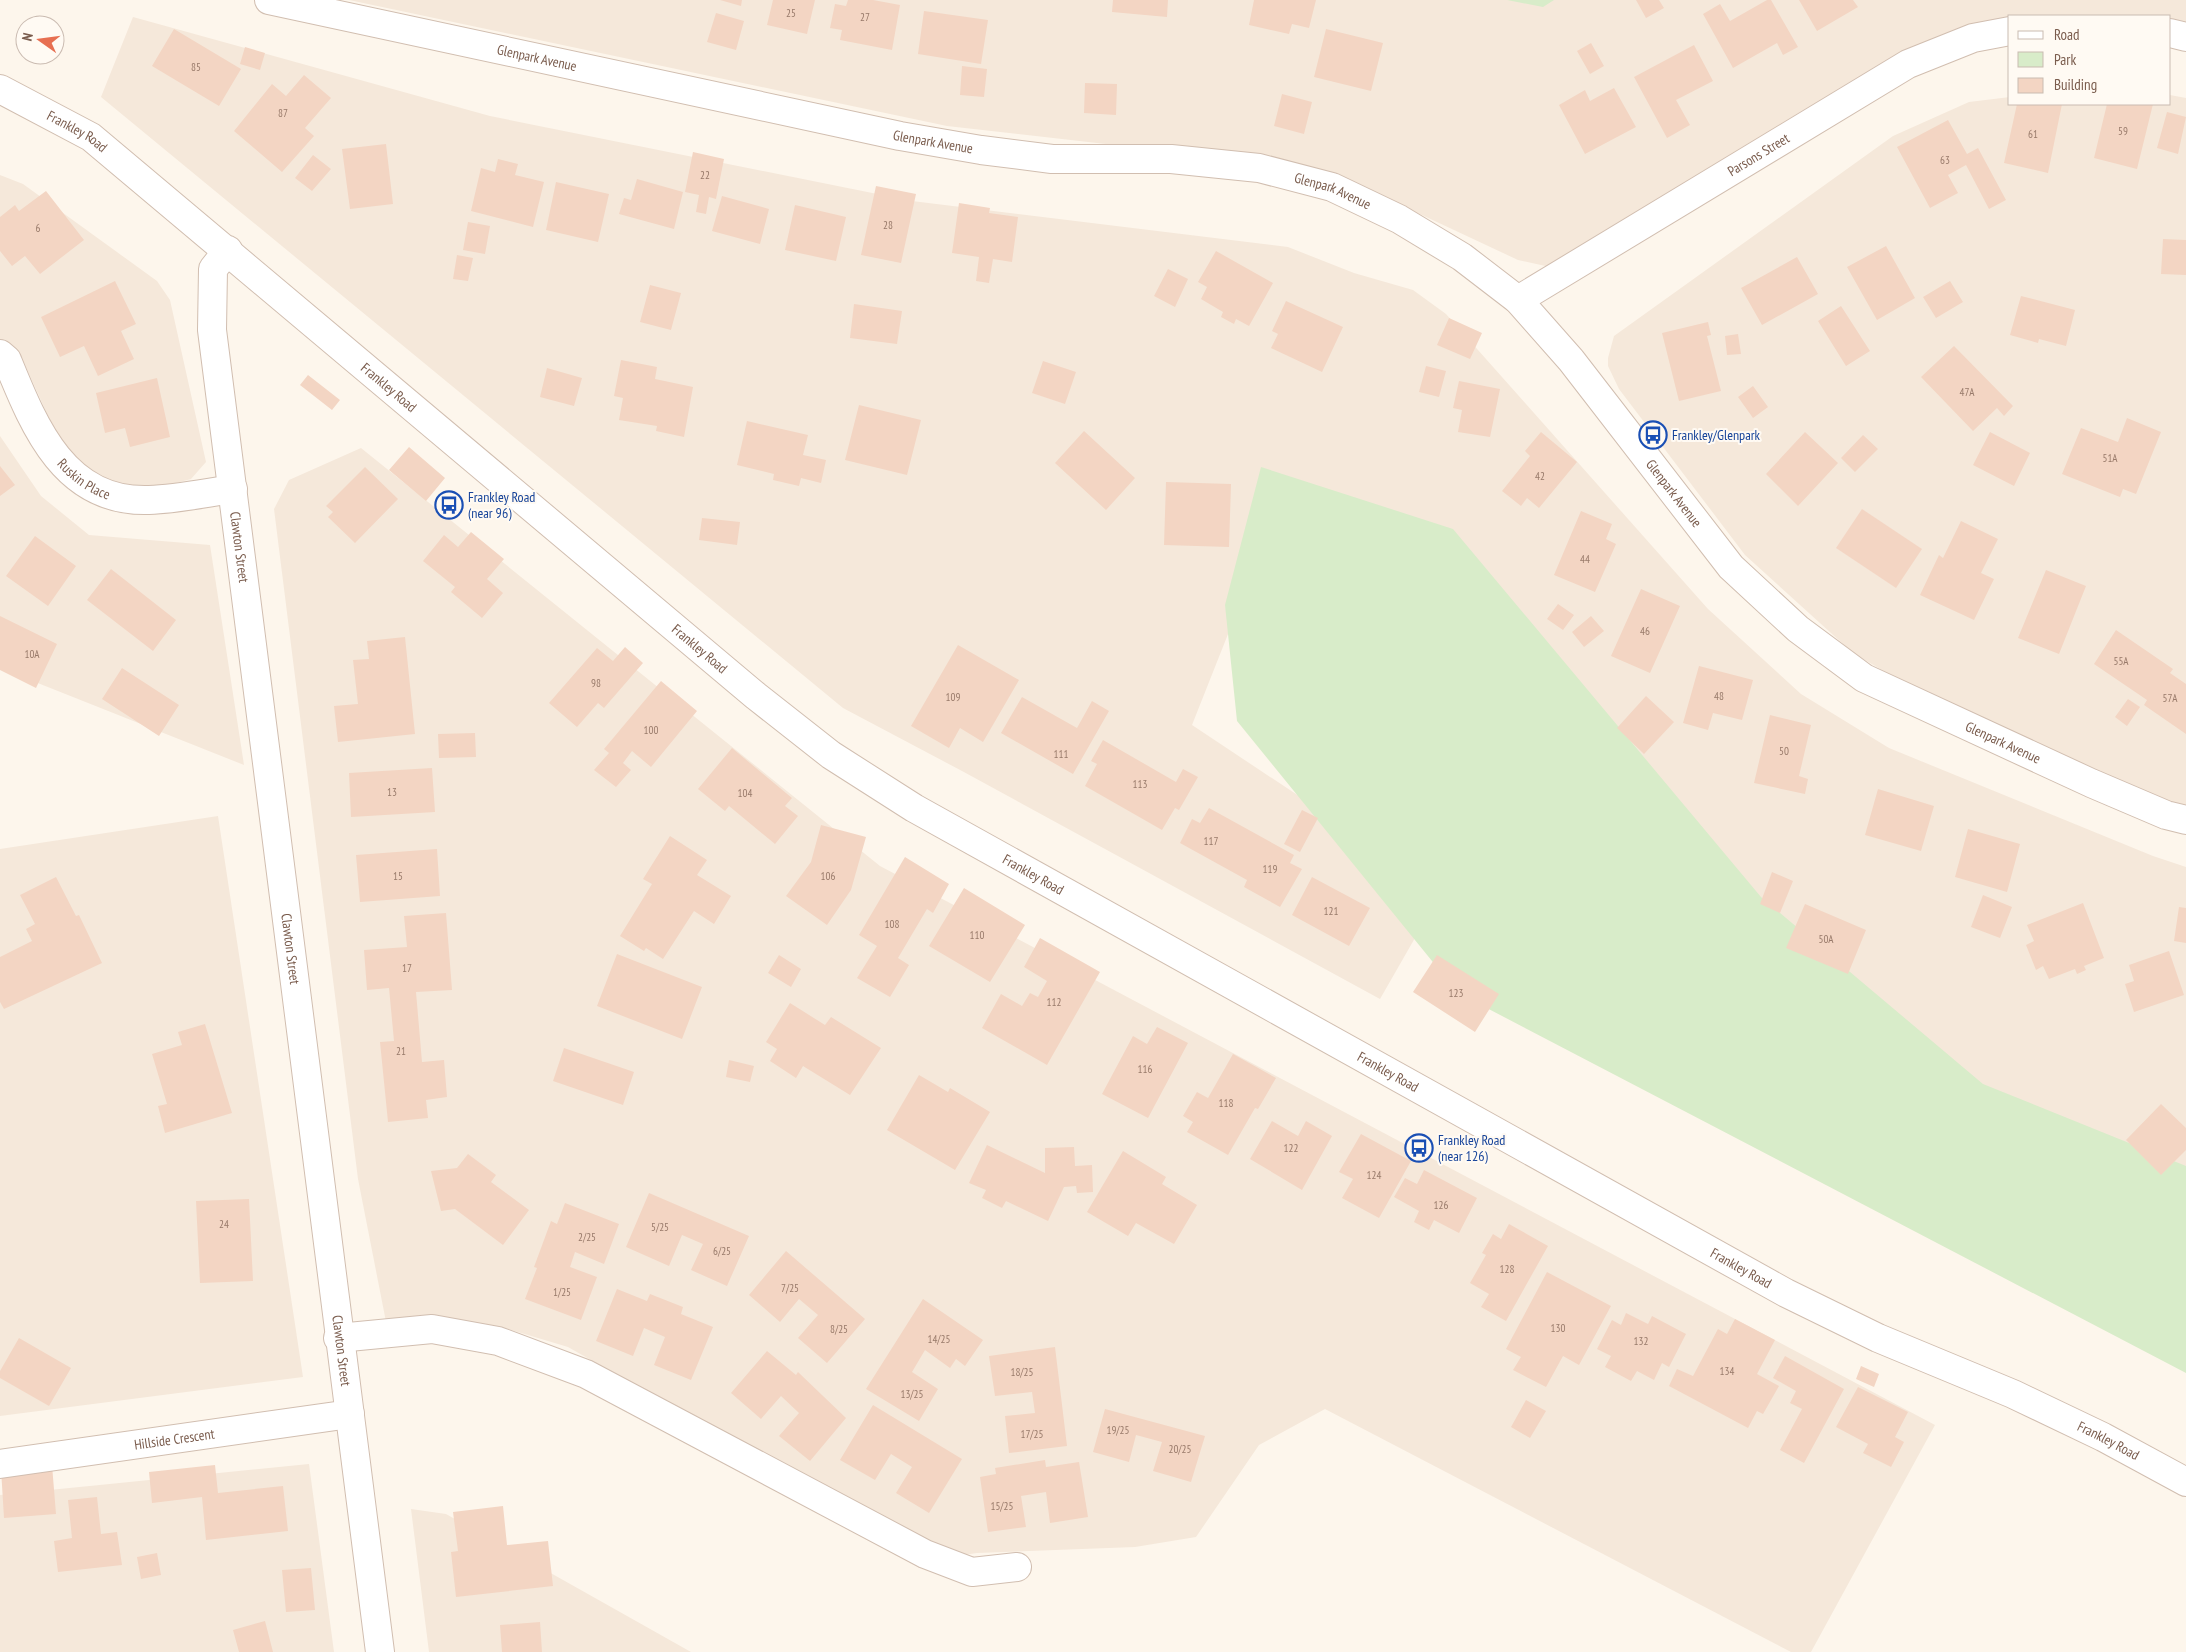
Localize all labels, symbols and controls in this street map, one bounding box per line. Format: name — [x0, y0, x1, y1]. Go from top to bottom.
house number: 25 — [786, 6, 796, 20]
house number: 27 — [860, 10, 870, 24]
north arrow — [15, 15, 65, 65]
legend — [2008, 15, 2171, 105]
text: Road — [2054, 25, 2080, 44]
text: N — [18, 31, 37, 43]
street label: Glenpark Avenue — [495, 40, 578, 75]
text: Park — [2054, 50, 2076, 69]
house number: 85 — [191, 60, 201, 74]
text: Building — [2054, 75, 2097, 94]
street label: Frankley Road — [44, 106, 111, 156]
house number: 87 — [278, 106, 288, 120]
house number: 59 — [2118, 124, 2128, 138]
street label: Glenpark Avenue — [891, 126, 975, 157]
house number: 61 — [2028, 127, 2038, 141]
street label: Parsons Street — [1724, 129, 1793, 180]
house number: 63 — [1940, 153, 1950, 167]
house number: 22 — [700, 168, 710, 182]
street label: Glenpark Avenue — [1292, 169, 1374, 213]
house number: 28 — [883, 218, 893, 232]
house number: 6 — [36, 221, 41, 235]
street label: Frankley Road — [357, 359, 420, 416]
house number: 47A — [1960, 385, 1975, 399]
bus stop icon: Frankley/Glenpark — [1638, 420, 1668, 450]
place label: Frankley/Glenpark — [1672, 426, 1761, 444]
house number: 51A — [2102, 451, 2118, 465]
street label: Ruskin Place — [53, 455, 113, 503]
street label: Glenpark Avenue — [1642, 456, 1706, 531]
house number: 42 — [1535, 469, 1545, 483]
place label: Frankley Road (near 96) — [468, 488, 535, 522]
bus stop icon: Frankley Road (near 96) — [434, 490, 464, 520]
street label: Clawton Street — [226, 510, 253, 584]
house number: 44 — [1580, 552, 1590, 566]
street label: Frankley Road — [668, 620, 731, 677]
house number: 46 — [1640, 624, 1650, 638]
house number: 10A — [24, 647, 40, 661]
house number: 55A — [2113, 654, 2129, 668]
house number: 98 — [591, 676, 601, 690]
house number: 48 — [1714, 689, 1724, 703]
house number: 109 — [946, 690, 960, 704]
house number: 57A — [2163, 691, 2178, 705]
street label: Glenpark Avenue — [1963, 717, 2044, 768]
house number: 100 — [644, 723, 658, 737]
house number: 50 — [1779, 744, 1789, 758]
house number: 111 — [1054, 747, 1068, 761]
house number: 113 — [1133, 777, 1147, 791]
house number: 13 — [387, 785, 397, 799]
house number: 104 — [738, 786, 752, 800]
house number: 117 — [1204, 834, 1218, 848]
street label: Frankley Road — [999, 850, 1067, 899]
house number: 119 — [1263, 862, 1277, 876]
house number: 15 — [393, 869, 403, 883]
house number: 106 — [821, 869, 835, 883]
house number: 121 — [1324, 904, 1338, 918]
street label: Clawton Street — [277, 912, 304, 986]
house number: 108 — [885, 917, 899, 931]
house number: 110 — [970, 928, 984, 942]
house number: 50A — [1818, 932, 1834, 946]
house number: 17 — [402, 961, 412, 975]
house number: 123 — [1449, 986, 1463, 1000]
house number: 112 — [1047, 995, 1061, 1009]
house number: 21 — [396, 1044, 406, 1058]
street label: Frankley Road — [1354, 1047, 1422, 1096]
house number: 116 — [1138, 1062, 1152, 1076]
house number: 118 — [1219, 1096, 1233, 1110]
place label: Frankley Road (near 126) — [1438, 1131, 1505, 1165]
bus stop icon: Frankley Road (near 126) — [1404, 1133, 1434, 1163]
house number: 122 — [1284, 1141, 1298, 1155]
house number: 124 — [1367, 1168, 1381, 1182]
house number: 126 — [1434, 1198, 1448, 1212]
house number: 24 — [219, 1217, 229, 1231]
house number: 5/25 — [651, 1220, 669, 1234]
house number: 2/25 — [578, 1230, 596, 1244]
house number: 6/25 — [713, 1244, 731, 1258]
street label: Frankley Road — [1707, 1244, 1775, 1292]
house number: 128 — [1500, 1262, 1514, 1276]
house number: 7/25 — [781, 1281, 799, 1295]
house number: 1/25 — [553, 1285, 571, 1299]
street label: Clawton Street — [328, 1314, 355, 1387]
house number: 130 — [1551, 1321, 1565, 1335]
house number: 8/25 — [830, 1322, 848, 1336]
house number: 14/25 — [927, 1332, 951, 1346]
house number: 132 — [1634, 1334, 1648, 1348]
house number: 134 — [1720, 1364, 1734, 1378]
house number: 18/25 — [1010, 1365, 1034, 1379]
house number: 13/25 — [900, 1387, 924, 1401]
street label: Frankley Road — [2074, 1417, 2143, 1464]
house number: 19/25 — [1106, 1423, 1130, 1437]
street label: Hillside Crescent — [133, 1424, 216, 1454]
house number: 17/25 — [1020, 1427, 1044, 1441]
house number: 20/25 — [1168, 1442, 1192, 1456]
house number: 15/25 — [990, 1499, 1014, 1513]

